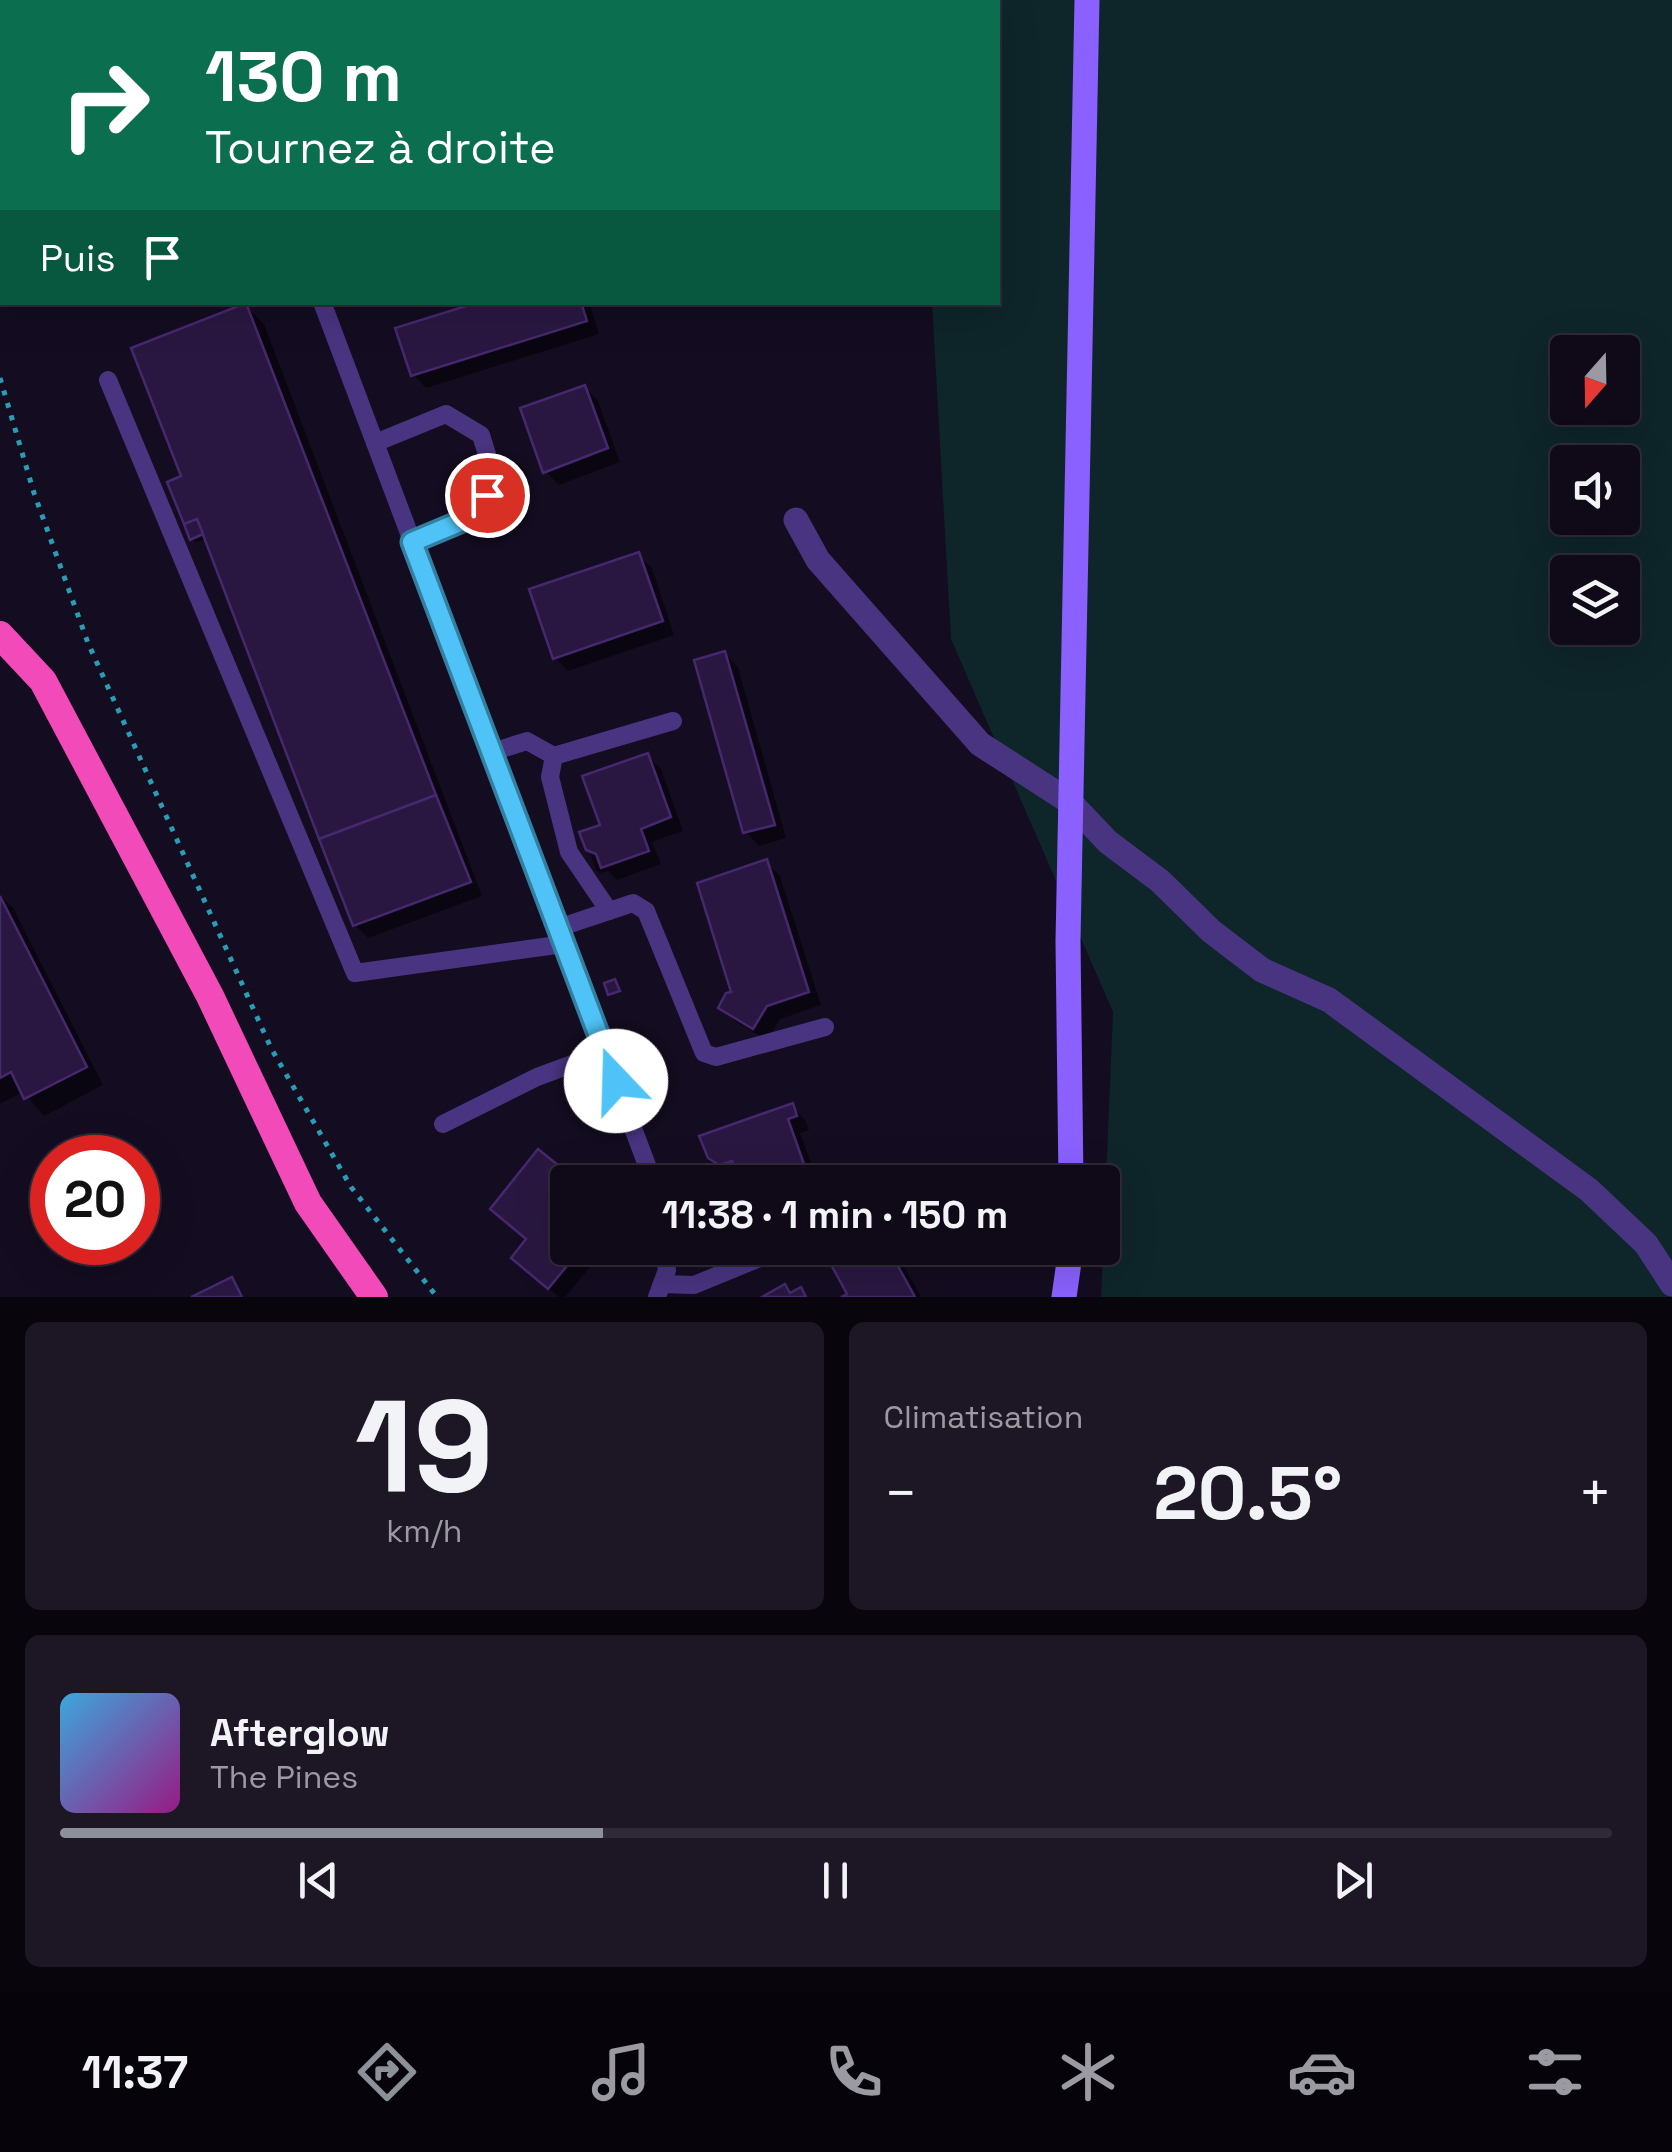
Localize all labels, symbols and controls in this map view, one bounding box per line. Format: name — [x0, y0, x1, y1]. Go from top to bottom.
text: 130 m — [205, 32, 402, 121]
icon: right — [40, 40, 170, 170]
text: Tournez à droite — [205, 119, 556, 176]
icon: arrive — [135, 230, 190, 285]
text: Puis — [40, 234, 115, 282]
north arrow — [1550, 335, 1640, 425]
map controls — [1550, 335, 1640, 645]
button: sound — [1550, 445, 1640, 535]
pin — [445, 453, 530, 538]
icon: arrive — [460, 468, 515, 523]
button: layers — [1550, 555, 1640, 645]
position arrow — [564, 1029, 668, 1133]
speed limit sign: 20 — [30, 1135, 160, 1265]
text: 11:38 · 1 min · 150 m — [662, 1191, 1008, 1239]
text: 19 — [355, 1363, 494, 1529]
text: Climatisation — [884, 1397, 1083, 1437]
text: 20.5° — [1153, 1445, 1342, 1541]
text: − — [884, 1458, 918, 1528]
text: + — [1578, 1458, 1612, 1528]
text: km/h — [386, 1511, 462, 1551]
text: Afterglow — [210, 1709, 390, 1757]
text: The Pines — [210, 1757, 358, 1797]
icon: previous — [291, 1853, 346, 1908]
icon: pause — [808, 1853, 863, 1908]
icon: next — [1326, 1853, 1381, 1908]
icon: directions — [352, 2037, 422, 2107]
icon: music — [586, 2037, 656, 2107]
icon: phone — [819, 2037, 889, 2107]
icon: climate — [1053, 2037, 1123, 2107]
icon: car — [1287, 2037, 1357, 2107]
icon: filters — [1520, 2037, 1590, 2107]
text: 11:37 — [82, 2044, 188, 2101]

